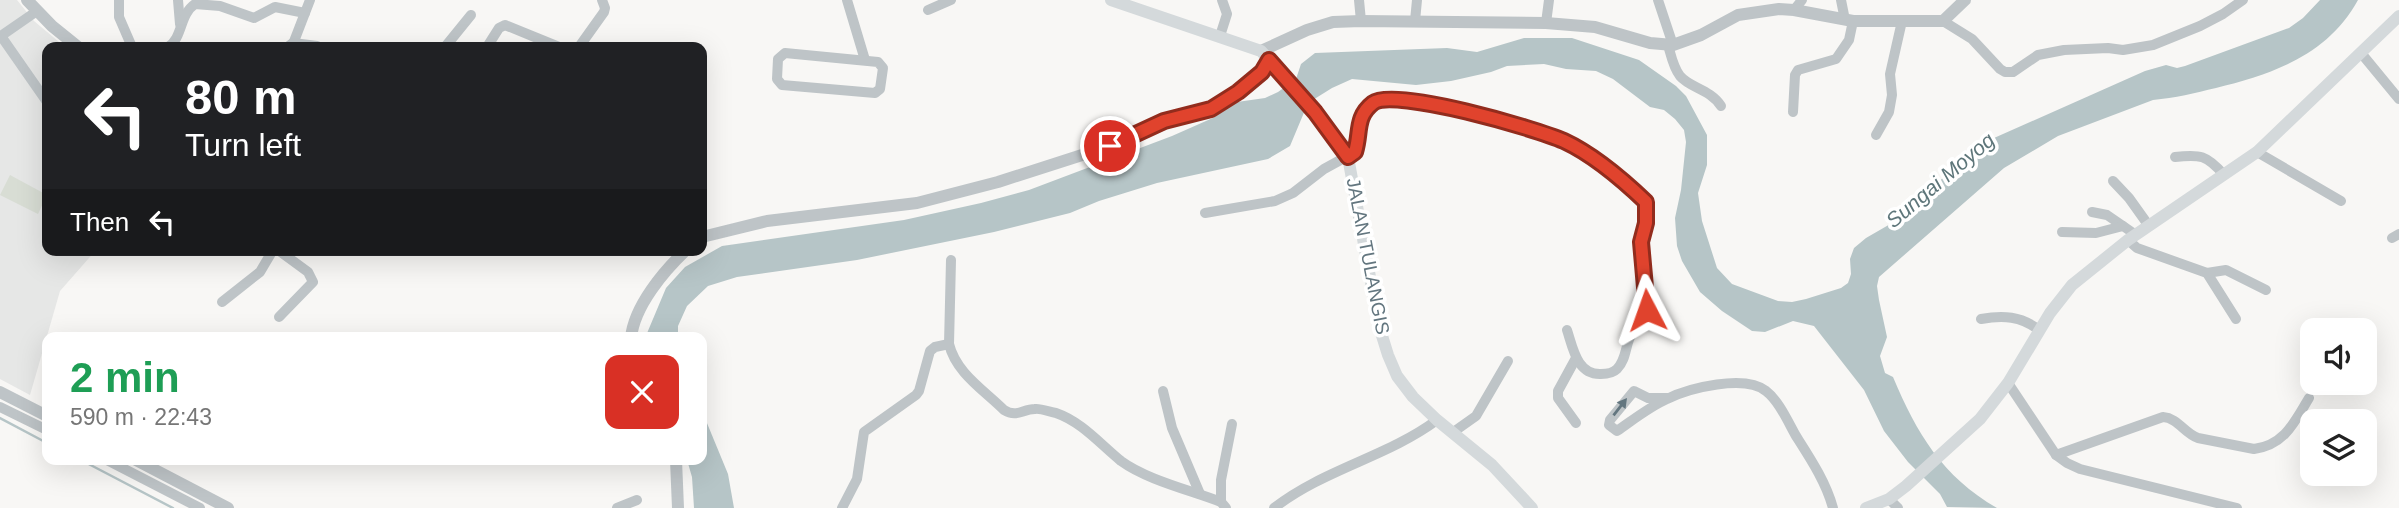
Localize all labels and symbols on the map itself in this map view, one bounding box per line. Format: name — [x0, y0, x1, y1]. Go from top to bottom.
pin — [1080, 116, 1140, 176]
water label: Sungai Moyog — [1881, 128, 1999, 232]
street label: JALAN TULANGIS — [1343, 176, 1393, 336]
position arrow — [1610, 273, 1684, 347]
one-way arrow — [1612, 398, 1627, 416]

